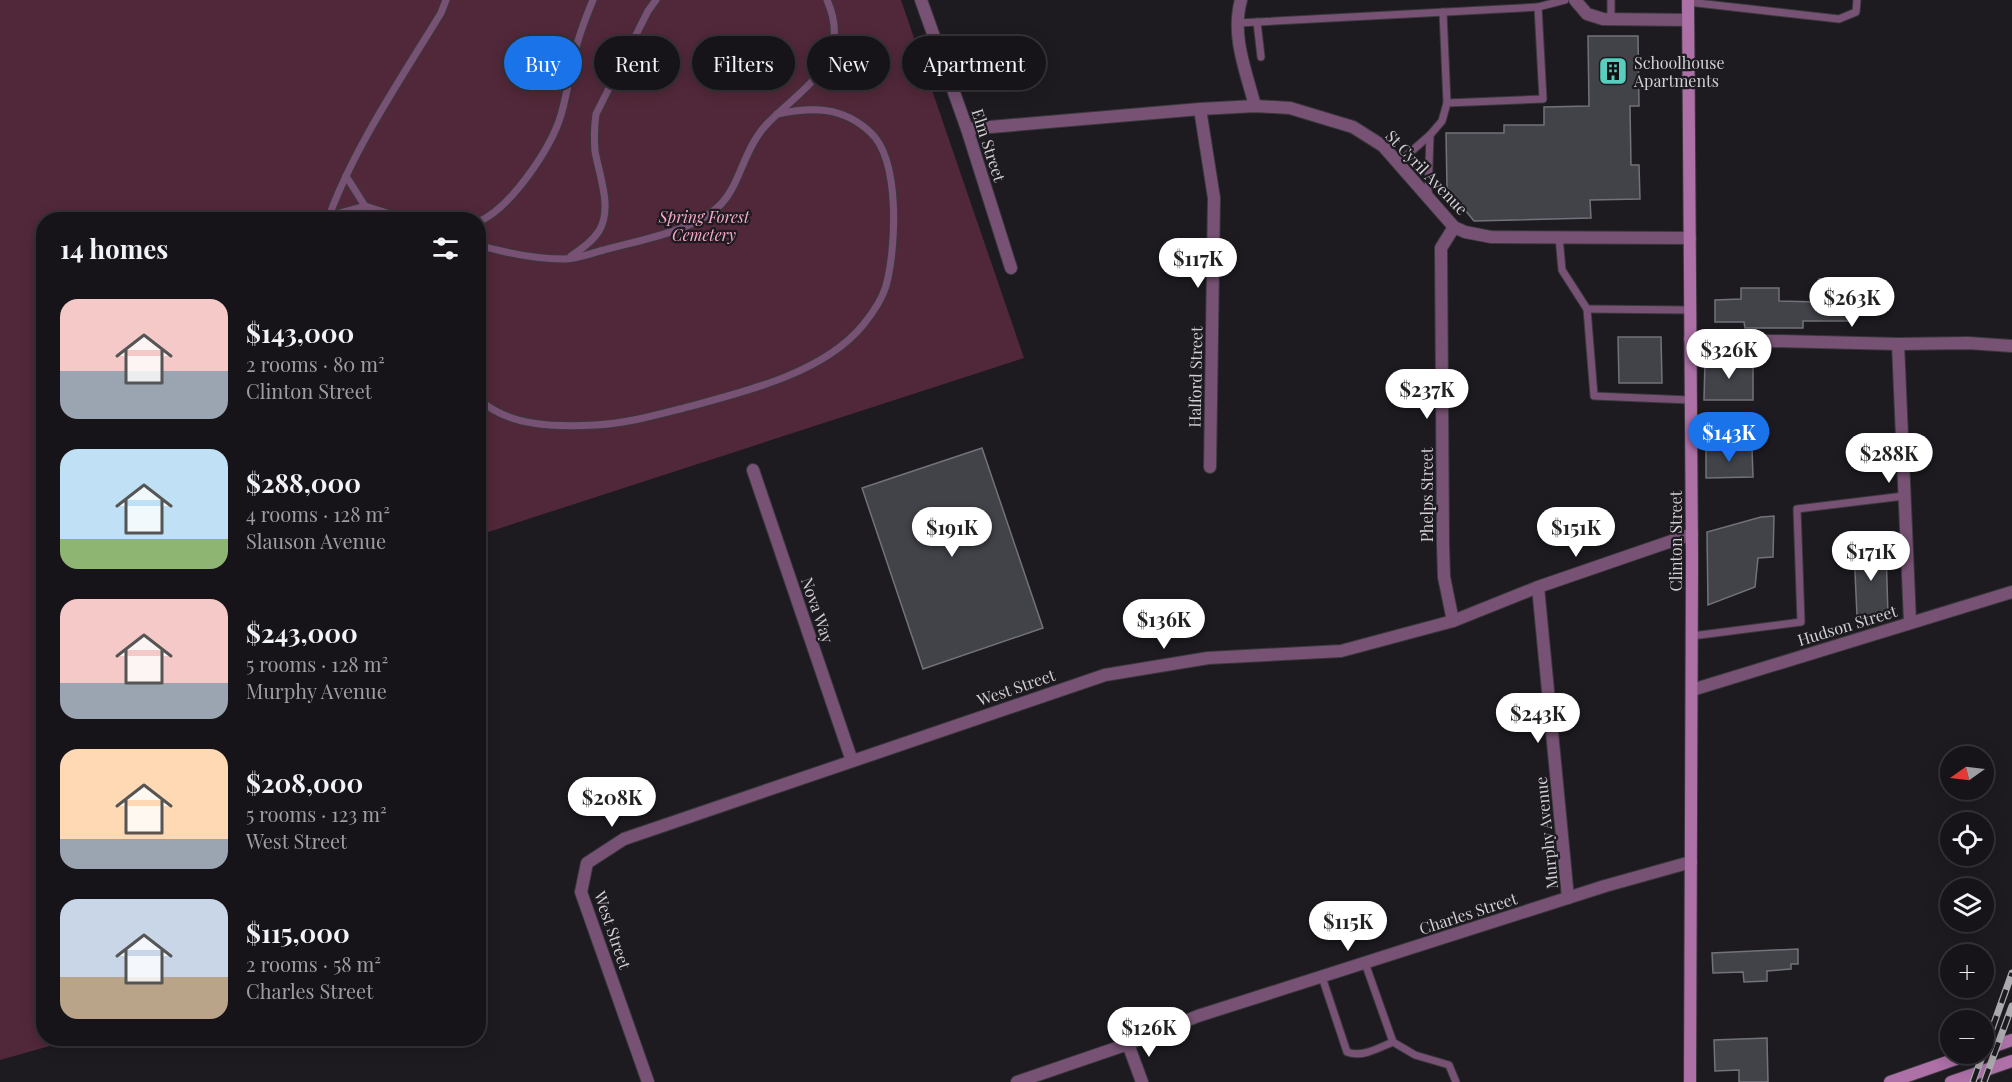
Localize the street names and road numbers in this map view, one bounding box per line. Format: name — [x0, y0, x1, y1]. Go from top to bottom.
street label: Elm Street — [967, 106, 1011, 184]
street label: St Cyril Avenue — [1381, 125, 1473, 219]
street label: Halford Street — [1184, 326, 1206, 428]
street label: Phelps Street — [1416, 447, 1437, 542]
street label: Clinton Street — [1665, 490, 1686, 591]
street label: Nova Way — [797, 574, 839, 646]
street label: Hudson Street — [1795, 600, 1900, 650]
street label: West Street — [973, 664, 1058, 710]
street label: Murphy Avenue — [1530, 776, 1562, 890]
street label: West Street — [590, 887, 636, 972]
street label: Charles Street — [1416, 887, 1520, 939]

